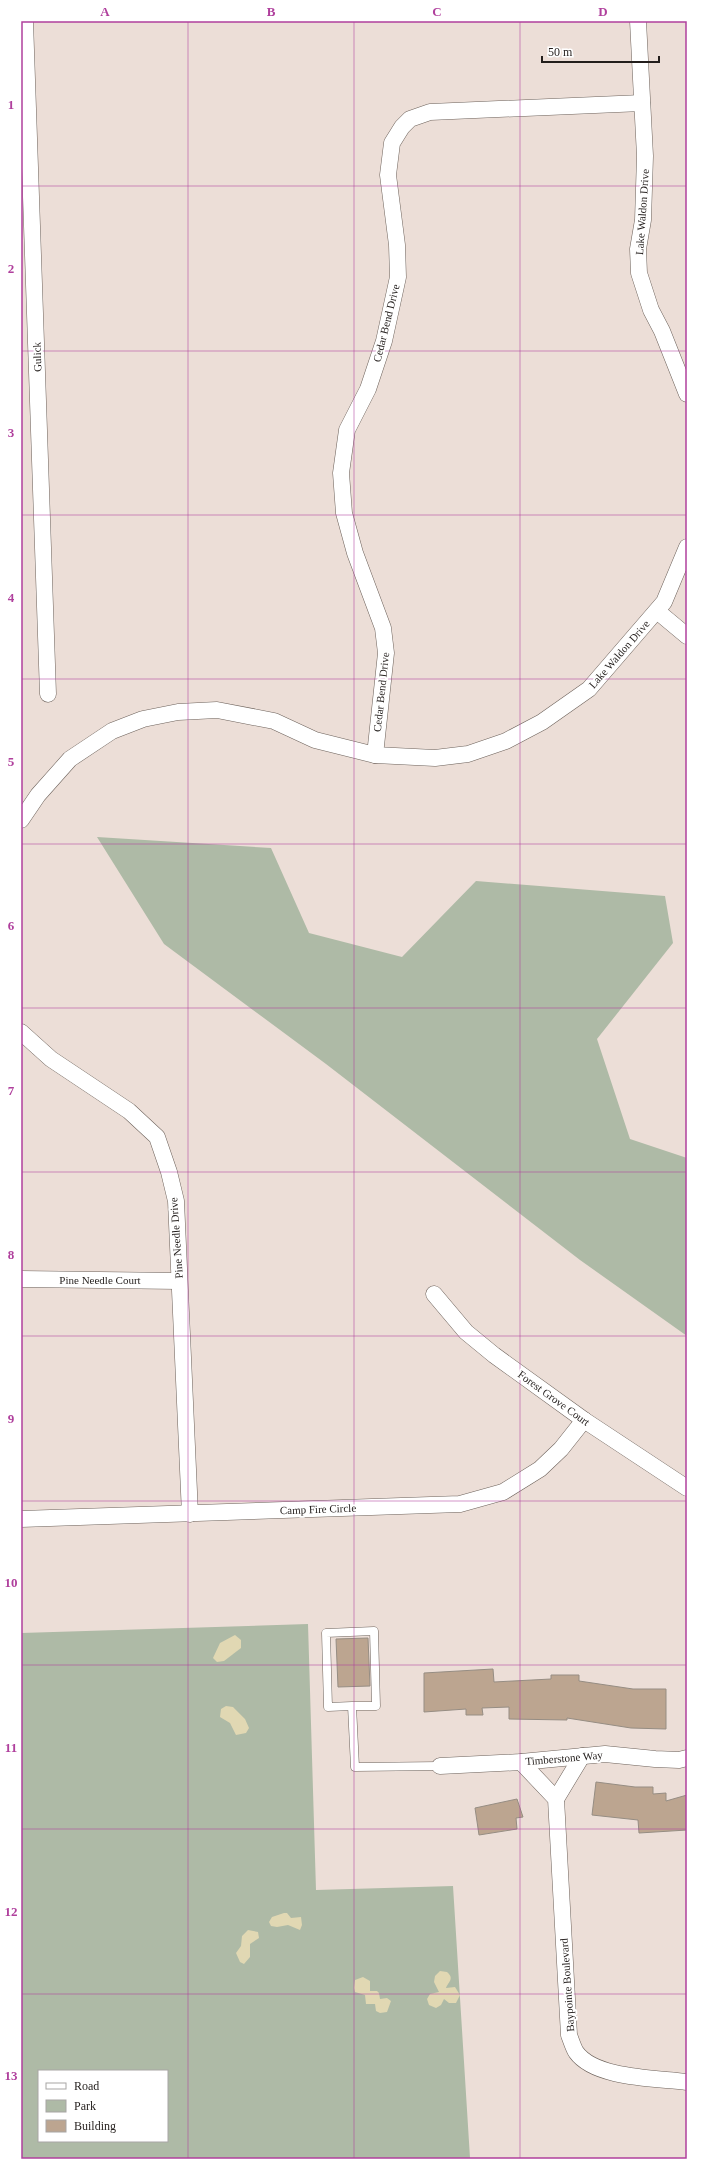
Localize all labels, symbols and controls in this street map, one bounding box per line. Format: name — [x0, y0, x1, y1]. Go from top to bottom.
text: A — [100, 4, 110, 19]
text: B — [267, 4, 276, 19]
text: C — [432, 4, 442, 19]
text: D — [598, 4, 608, 19]
scale bar — [542, 38, 659, 64]
text: 50 m — [548, 45, 573, 59]
text: 1 — [8, 97, 14, 112]
street label: Lake Waldon Drive — [633, 168, 651, 255]
text: 2 — [8, 261, 14, 276]
street label: Cedar Bend Drive — [370, 283, 402, 363]
street label: Gulick — [30, 341, 44, 372]
text: 3 — [8, 425, 15, 440]
text: 4 — [8, 590, 15, 605]
street label: Lake Waldon Drive — [586, 617, 652, 690]
street label: Cedar Bend Drive — [371, 651, 391, 732]
text: 5 — [8, 754, 15, 769]
text: 6 — [8, 918, 15, 933]
text: 7 — [8, 1083, 15, 1098]
street label: Pine Needle Drive — [167, 1197, 185, 1279]
text: 8 — [8, 1247, 15, 1262]
street label: Pine Needle Court — [59, 1274, 141, 1286]
street label: Forest Grove Court — [516, 1368, 592, 1428]
text: 9 — [8, 1411, 15, 1426]
street label: Camp Fire Circle — [280, 1502, 356, 1516]
text: 10 — [5, 1575, 18, 1590]
text: 11 — [5, 1740, 17, 1755]
street label: Timberstone Way — [525, 1749, 604, 1767]
text: 12 — [5, 1904, 18, 1919]
street label: Baypointe Boulevard — [558, 1937, 576, 2032]
text: 13 — [5, 2068, 18, 2083]
legend — [38, 2070, 168, 2142]
text: Road — [74, 2079, 99, 2093]
text: Park — [74, 2099, 96, 2113]
text: Building — [74, 2119, 116, 2133]

